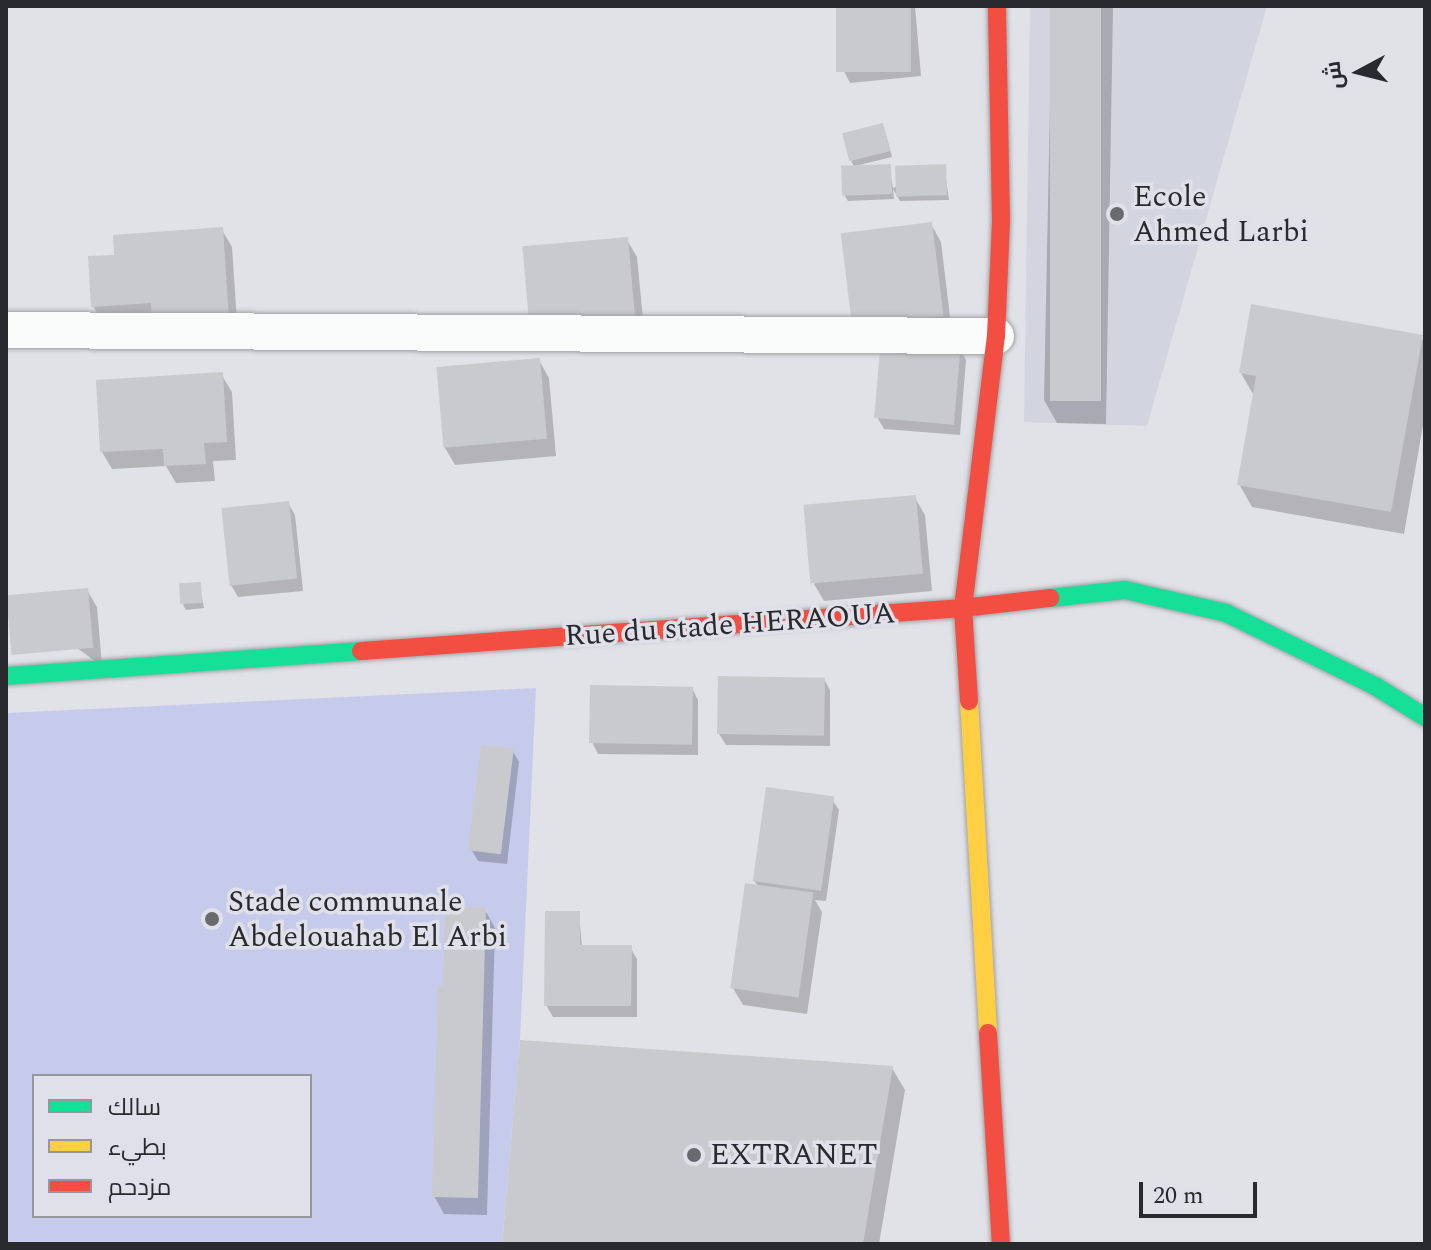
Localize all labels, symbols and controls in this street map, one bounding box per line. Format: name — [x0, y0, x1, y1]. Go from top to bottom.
north arrow — [1319, 32, 1399, 112]
text: ش — [1317, 59, 1353, 91]
place label: Ecole Ahmed Larbi — [1133, 179, 1309, 250]
marker: Ecole Ahmed Larbi — [1108, 205, 1126, 223]
street label: Rue du stade HERAOUA — [564, 595, 896, 655]
place label: Stade communale Abdelouahab El Arbi — [228, 884, 507, 954]
marker: Stade communale Abdelouahab El Arbi — [203, 910, 221, 928]
legend — [32, 1074, 312, 1218]
text: سالك — [108, 1090, 161, 1126]
text: بطيء — [108, 1130, 167, 1166]
place label: EXTRANET — [710, 1137, 878, 1173]
marker: EXTRANET — [685, 1146, 703, 1164]
scale bar — [1143, 1166, 1261, 1216]
text: مزدحم — [108, 1170, 171, 1206]
text: 20 m — [1153, 1178, 1204, 1214]

